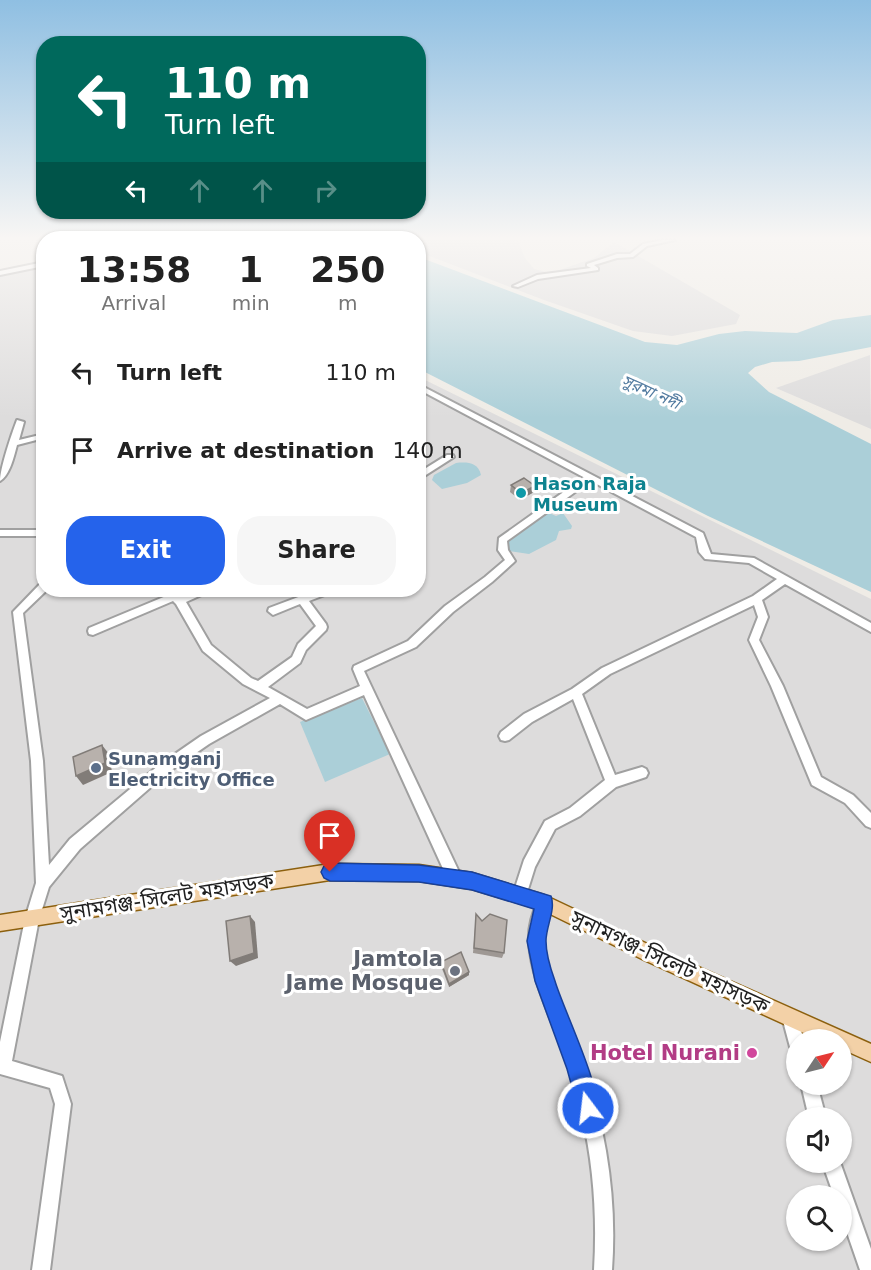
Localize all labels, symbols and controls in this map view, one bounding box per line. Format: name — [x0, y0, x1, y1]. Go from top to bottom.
text: 110 m — [165, 59, 311, 108]
icon: left — [66, 60, 144, 138]
text: Turn left — [165, 109, 275, 140]
icon: left — [120, 174, 153, 207]
icon: ahead — [183, 174, 216, 207]
icon: ahead — [246, 174, 279, 207]
icon: right — [309, 174, 342, 207]
text: 13:58 — [77, 249, 191, 290]
text: 1 — [238, 249, 263, 290]
text: 250 — [310, 249, 385, 290]
text: Arrival — [101, 291, 166, 315]
text: min — [232, 291, 270, 315]
text: m — [338, 291, 358, 315]
icon: left — [66, 356, 99, 389]
text: Turn left — [117, 360, 222, 385]
text: 110 m — [326, 360, 396, 385]
water label: সুরমা নদী — [619, 371, 685, 414]
icon: arrive — [66, 434, 99, 467]
text: Arrive at destination — [117, 438, 374, 463]
text: 140 m — [392, 438, 463, 463]
place label: Hason Raja Museum — [533, 473, 647, 515]
marker: Hason Raja Museum — [514, 486, 528, 500]
button: Exit — [66, 516, 225, 585]
button: Share — [237, 516, 396, 585]
place label: Sunamganj Electricity Office — [108, 748, 275, 790]
marker: Sunamganj Electricity Office — [89, 761, 103, 775]
pin — [304, 810, 355, 872]
icon: arrive — [313, 819, 346, 852]
street label: সুনামগঞ্জ-সিলেট মহাসড়ক — [58, 868, 276, 926]
street label: সুনামগঞ্জ-সিলেট মহাসড়ক — [566, 905, 774, 1019]
place label: Jamtola Jame Mosque — [284, 947, 443, 995]
marker: Jamtola Jame Mosque — [448, 964, 462, 978]
north arrow — [786, 1029, 852, 1095]
map controls — [786, 1029, 852, 1251]
place label: Hotel Nurani — [590, 1041, 740, 1065]
marker: Hotel Nurani — [745, 1046, 759, 1060]
position arrow — [556, 1076, 620, 1140]
button: sound — [786, 1107, 852, 1173]
button: search — [786, 1185, 852, 1251]

